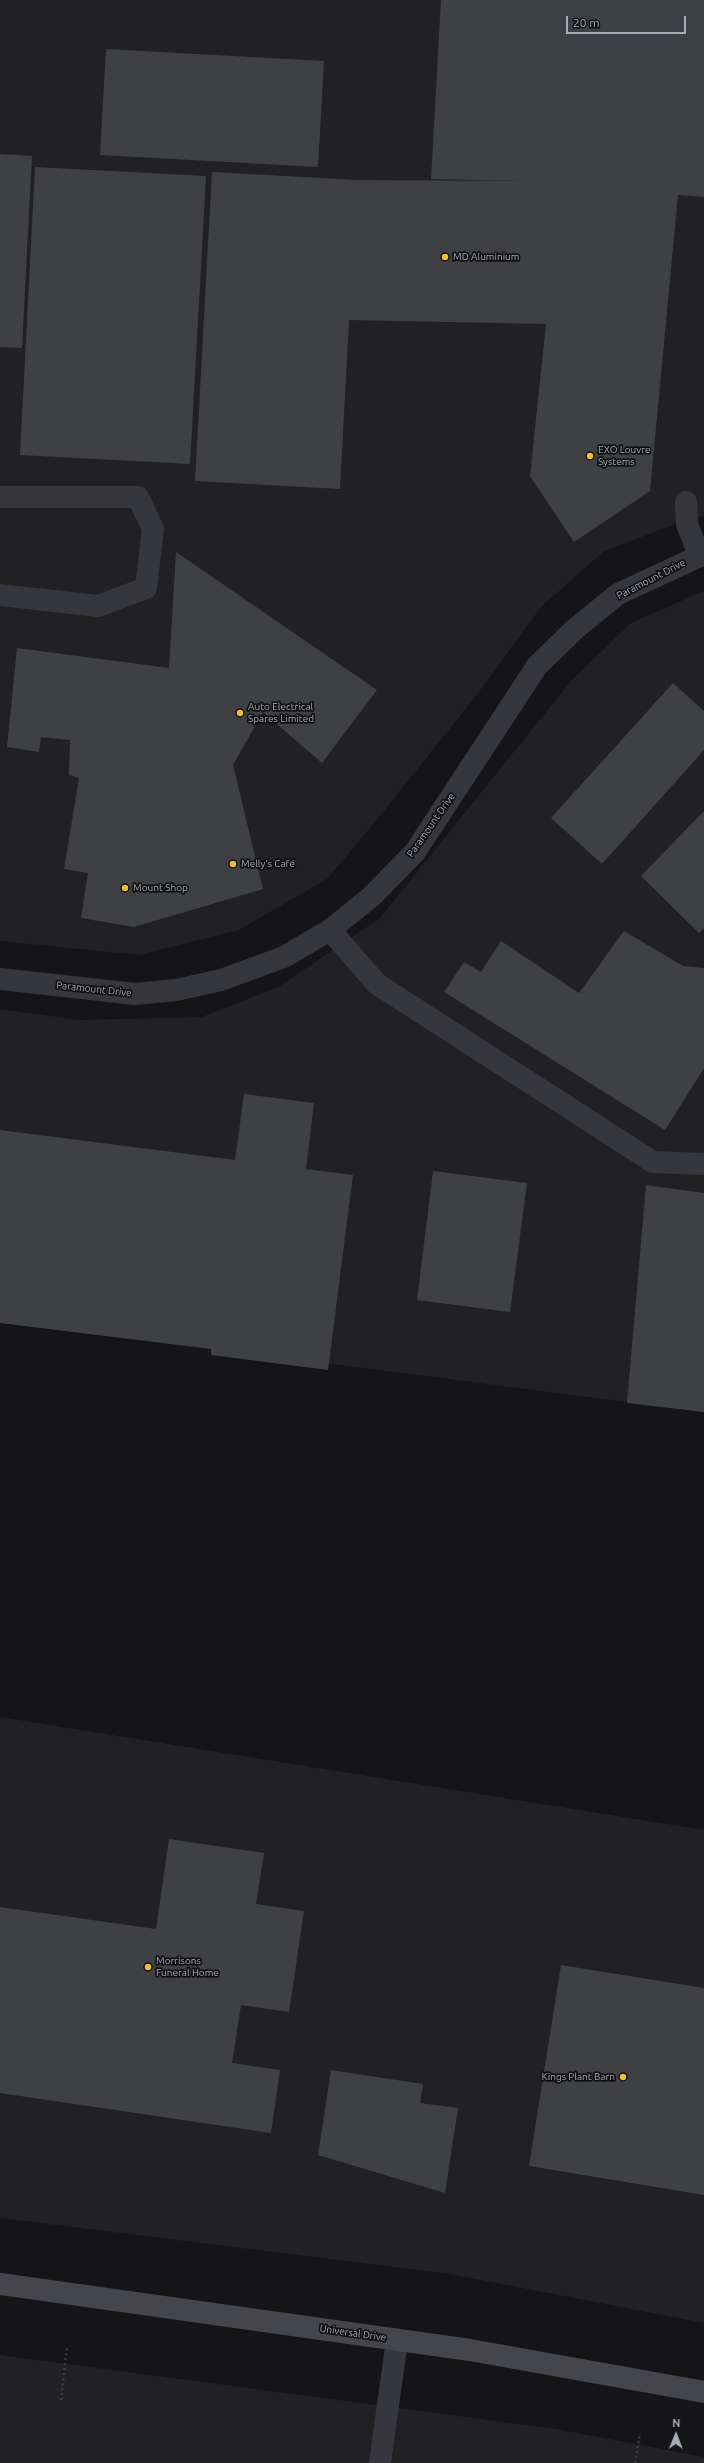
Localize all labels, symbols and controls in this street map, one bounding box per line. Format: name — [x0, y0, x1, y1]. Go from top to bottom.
scale bar — [568, 8, 688, 34]
text: 20 m — [573, 16, 600, 29]
place label: MD Aluminium — [453, 251, 519, 263]
marker: MD Aluminium — [440, 252, 450, 262]
place label: EXO Louvre Systems — [598, 444, 650, 468]
marker: EXO Louvre Systems — [585, 451, 595, 461]
street label: Paramount Drive — [615, 556, 687, 602]
place label: Auto Electrical Spares Limited — [248, 701, 314, 724]
marker: Auto Electrical Spares Limited — [235, 708, 245, 718]
street label: Paramount Drive — [404, 791, 458, 859]
place label: Melly's Café — [241, 858, 295, 870]
marker: Melly's Café — [228, 859, 238, 869]
place label: Mount Shop — [133, 882, 188, 894]
marker: Mount Shop — [120, 883, 130, 893]
street label: Paramount Drive — [56, 979, 132, 999]
place label: Morrisons Funeral Home — [156, 1955, 219, 1978]
marker: Morrisons Funeral Home — [143, 1962, 153, 1972]
place label: Kings Plant Barn — [542, 2071, 615, 2083]
marker: Kings Plant Barn — [618, 2072, 628, 2082]
street label: Universal Drive — [319, 2322, 387, 2344]
north arrow — [656, 2415, 696, 2455]
text: N — [672, 2417, 680, 2429]

